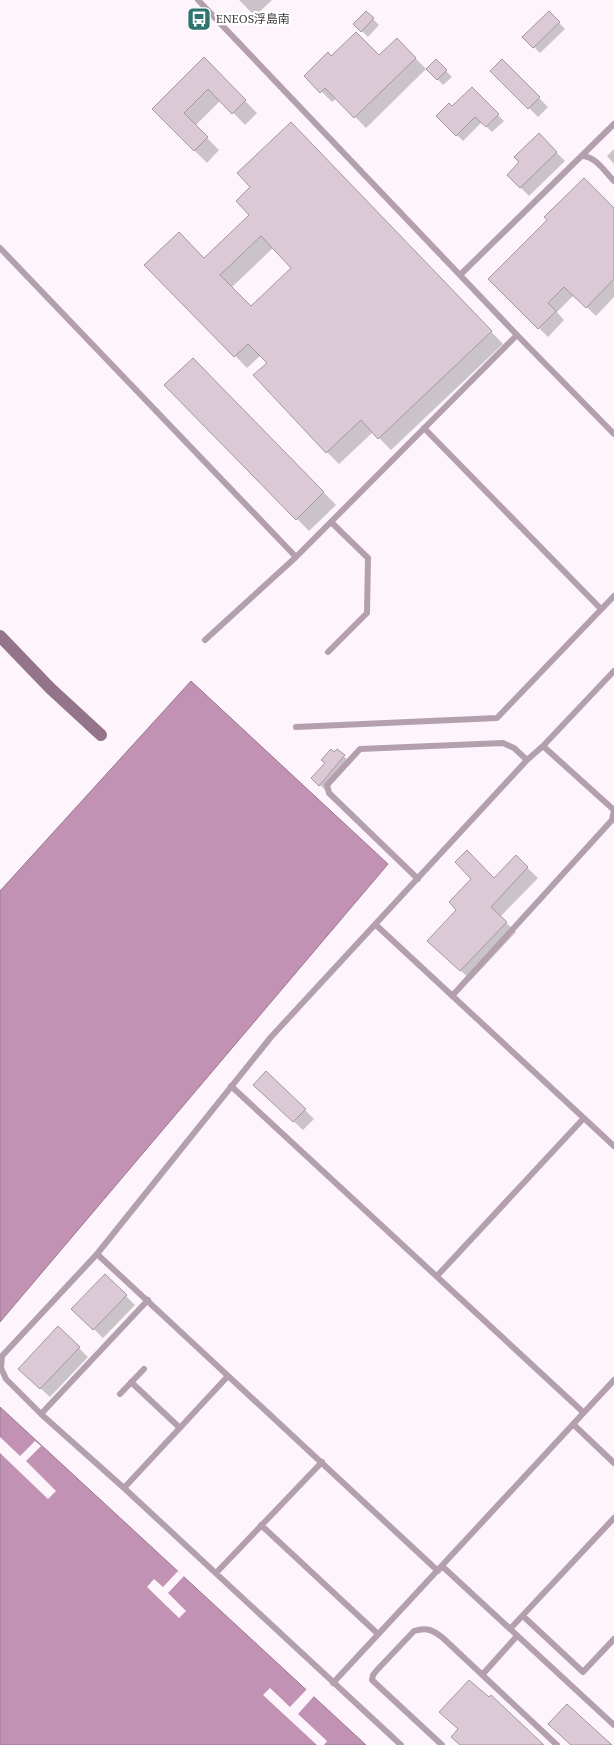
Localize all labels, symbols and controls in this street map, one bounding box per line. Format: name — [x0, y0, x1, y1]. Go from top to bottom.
bus stop icon: ENEOS浮島南 — [186, 6, 212, 32]
place label: ENEOS浮島南 — [216, 11, 290, 26]

